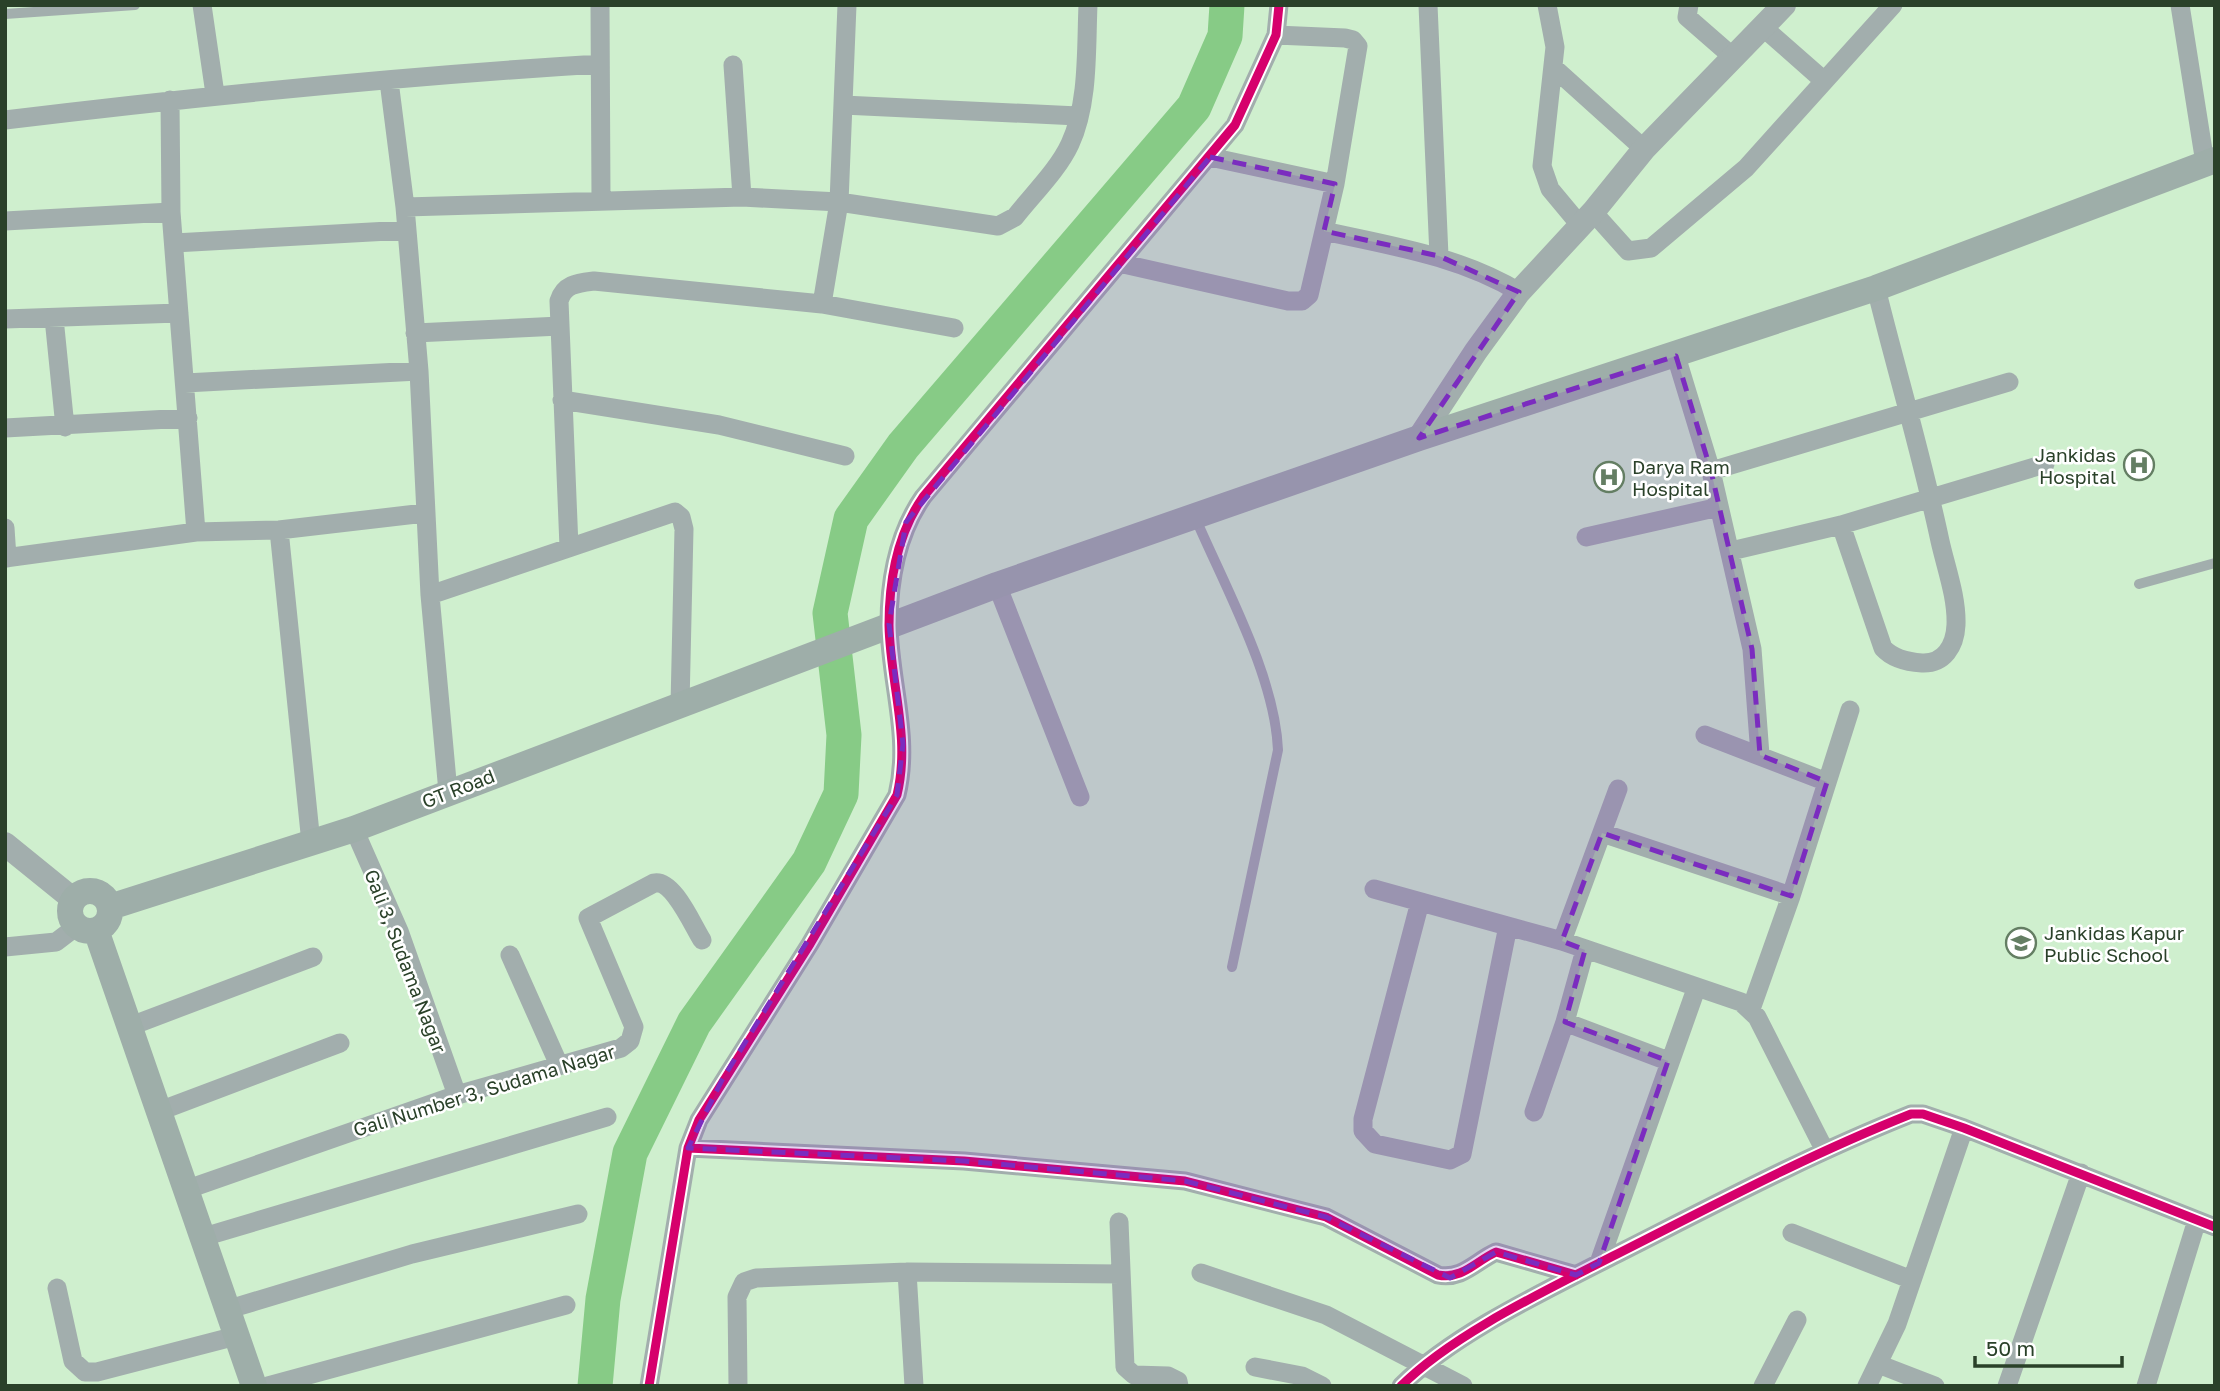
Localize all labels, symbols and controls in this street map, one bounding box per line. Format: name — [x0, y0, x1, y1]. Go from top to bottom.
place label: Jankidas Hospital — [2035, 443, 2116, 488]
hospital icon: Jankidas Hospital — [2122, 448, 2156, 482]
place label: Darya Ram Hospital — [1632, 455, 1730, 500]
hospital icon: Darya Ram Hospital — [1592, 460, 1626, 494]
street label: GT Road — [418, 764, 498, 812]
street label: Gali 3, Sudama Nagar — [360, 866, 452, 1057]
place label: Jankidas Kapur Public School — [2044, 921, 2185, 966]
school or university icon: Jankidas Kapur Public School — [2004, 926, 2038, 960]
street label: Gali Number 3, Sudama Nagar — [350, 1039, 618, 1141]
scale bar — [1975, 1324, 2122, 1368]
text: 50 m — [1986, 1335, 2035, 1361]

